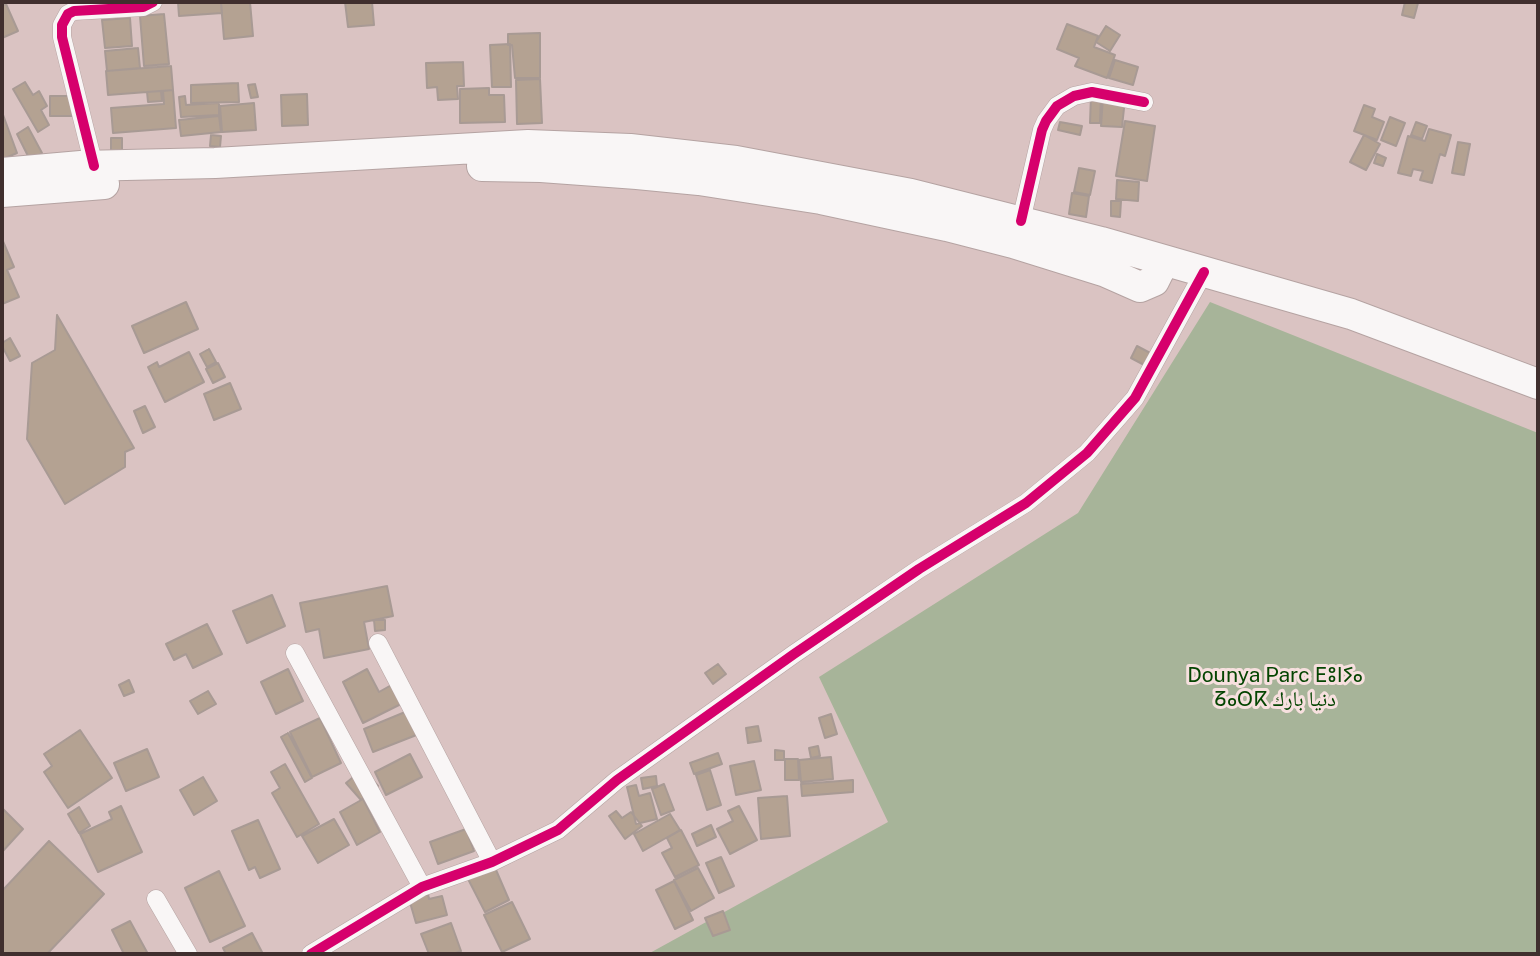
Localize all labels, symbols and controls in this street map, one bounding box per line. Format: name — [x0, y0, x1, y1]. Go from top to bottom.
park label: Dounya Parc ⴹⵓⵏⵢⴰ ⵒⴰⵔⴽ دنيا بارك — [1187, 663, 1363, 713]

